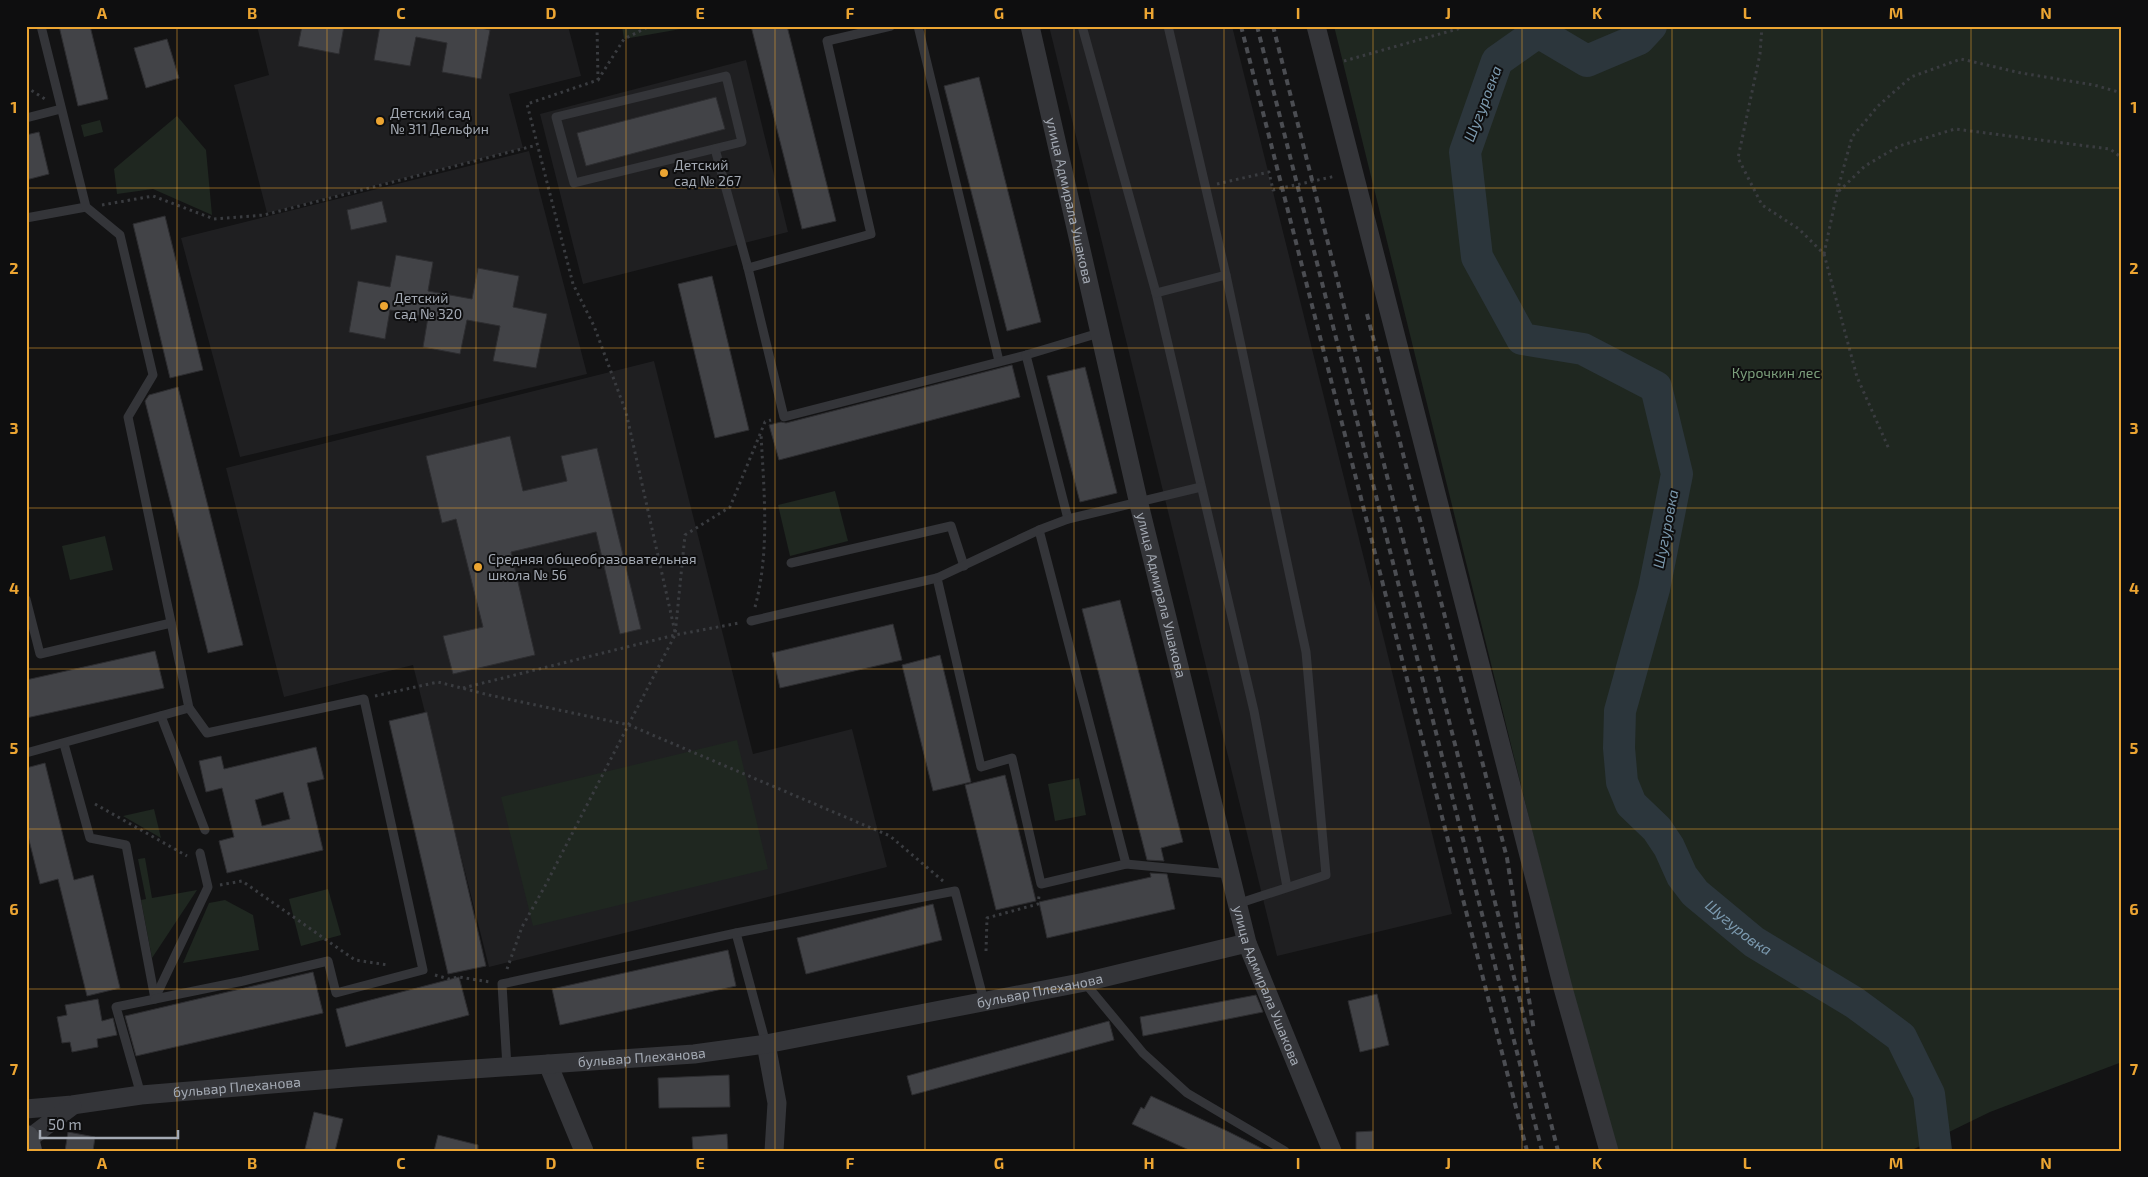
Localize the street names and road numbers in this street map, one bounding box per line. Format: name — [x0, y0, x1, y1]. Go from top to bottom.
street label: улица Адмирала Ушакова — [1043, 116, 1097, 285]
street label: улица Адмирала Ушакова — [1133, 510, 1190, 679]
street label: улица Адмирала Ушакова — [1230, 904, 1305, 1068]
street label: бульвар Плеханова — [975, 969, 1104, 1011]
street label: бульвар Плеханова — [577, 1043, 707, 1070]
street label: бульвар Плеханова — [172, 1073, 301, 1100]

